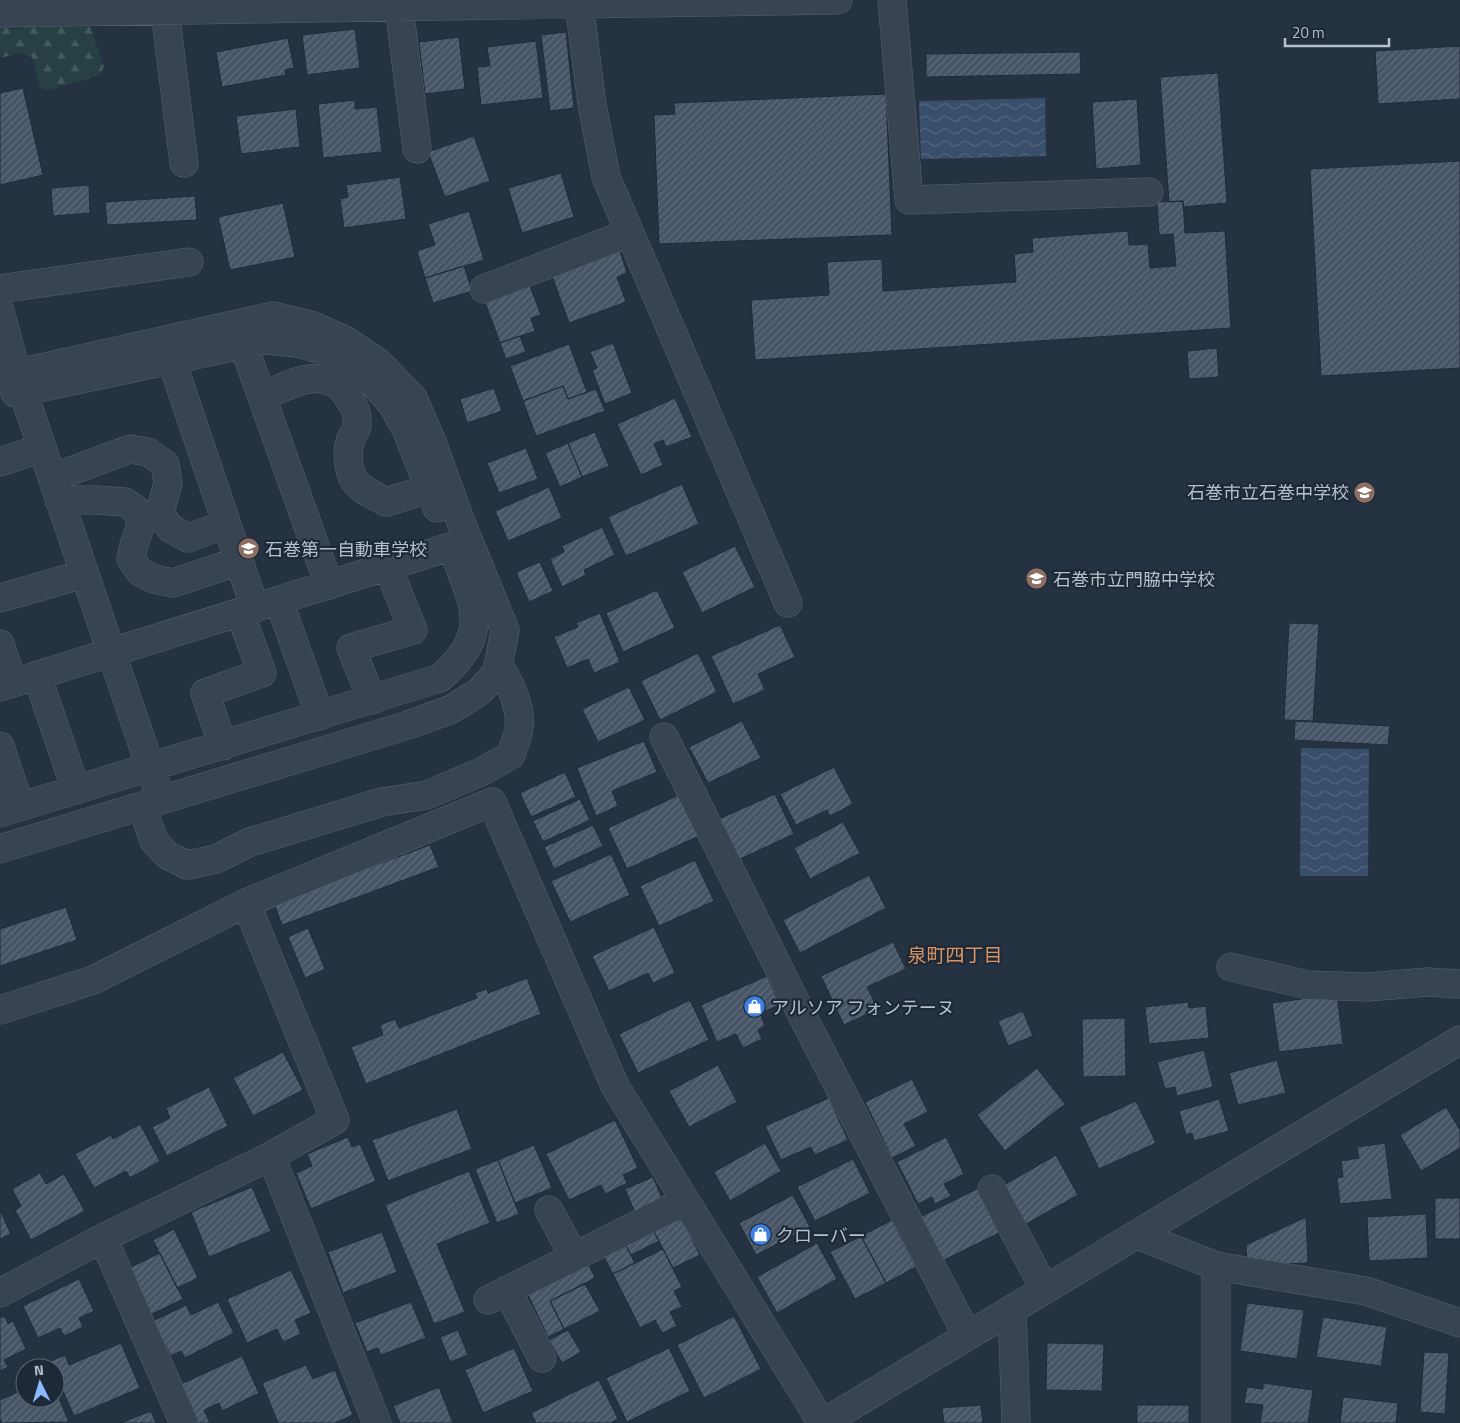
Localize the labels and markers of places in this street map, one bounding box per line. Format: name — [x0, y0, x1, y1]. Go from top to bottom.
place label: 石巻市立石巻中学校 — [1187, 479, 1349, 506]
school or university icon: 石巻市立石巻中学校 — [1353, 480, 1377, 504]
place label: 石巻第一自動車学校 — [265, 536, 427, 563]
school or university icon: 石巻第一自動車学校 — [237, 537, 261, 561]
place label: 石巻市立門脇中学校 — [1053, 566, 1215, 593]
school or university icon: 石巻市立門脇中学校 — [1025, 567, 1049, 591]
place label: アルソア フォンテーヌ — [771, 994, 955, 1021]
shop icon: アルソア フォンテーヌ — [743, 995, 767, 1019]
place label: クローバー — [776, 1222, 866, 1249]
shop icon: クローバー — [748, 1223, 772, 1247]

